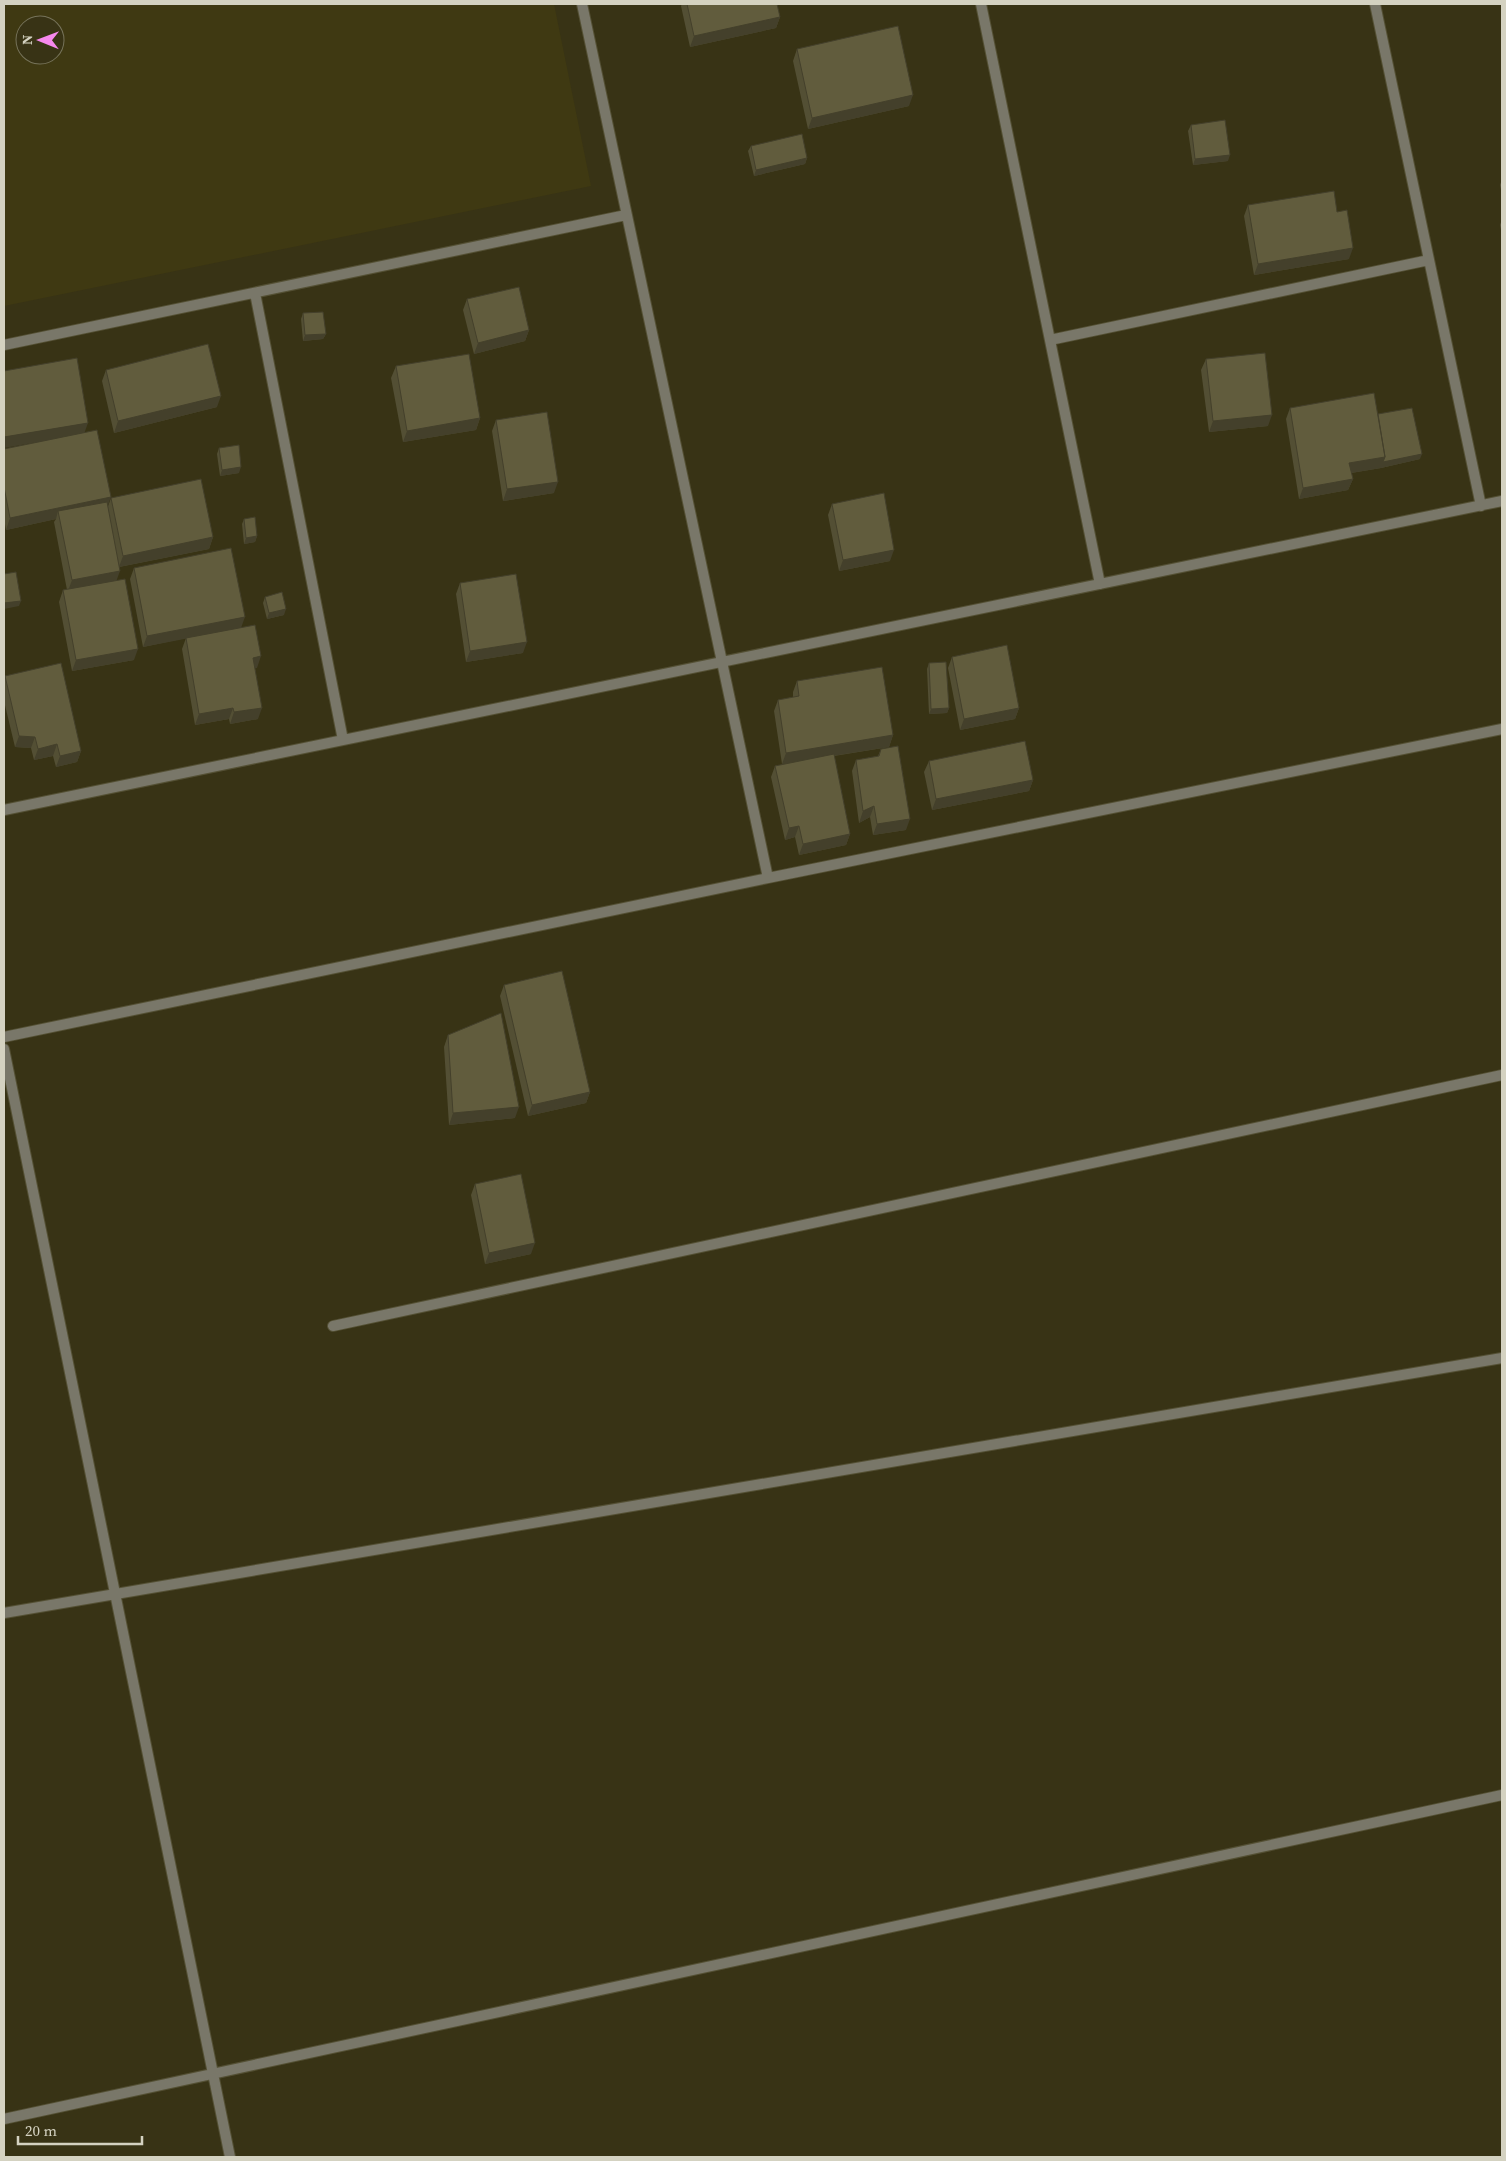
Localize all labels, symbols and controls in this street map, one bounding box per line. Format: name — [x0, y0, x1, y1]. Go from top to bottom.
north arrow — [15, 15, 65, 65]
text: N — [17, 34, 37, 45]
scale bar — [18, 2114, 141, 2146]
text: 20 m — [25, 2120, 57, 2141]

